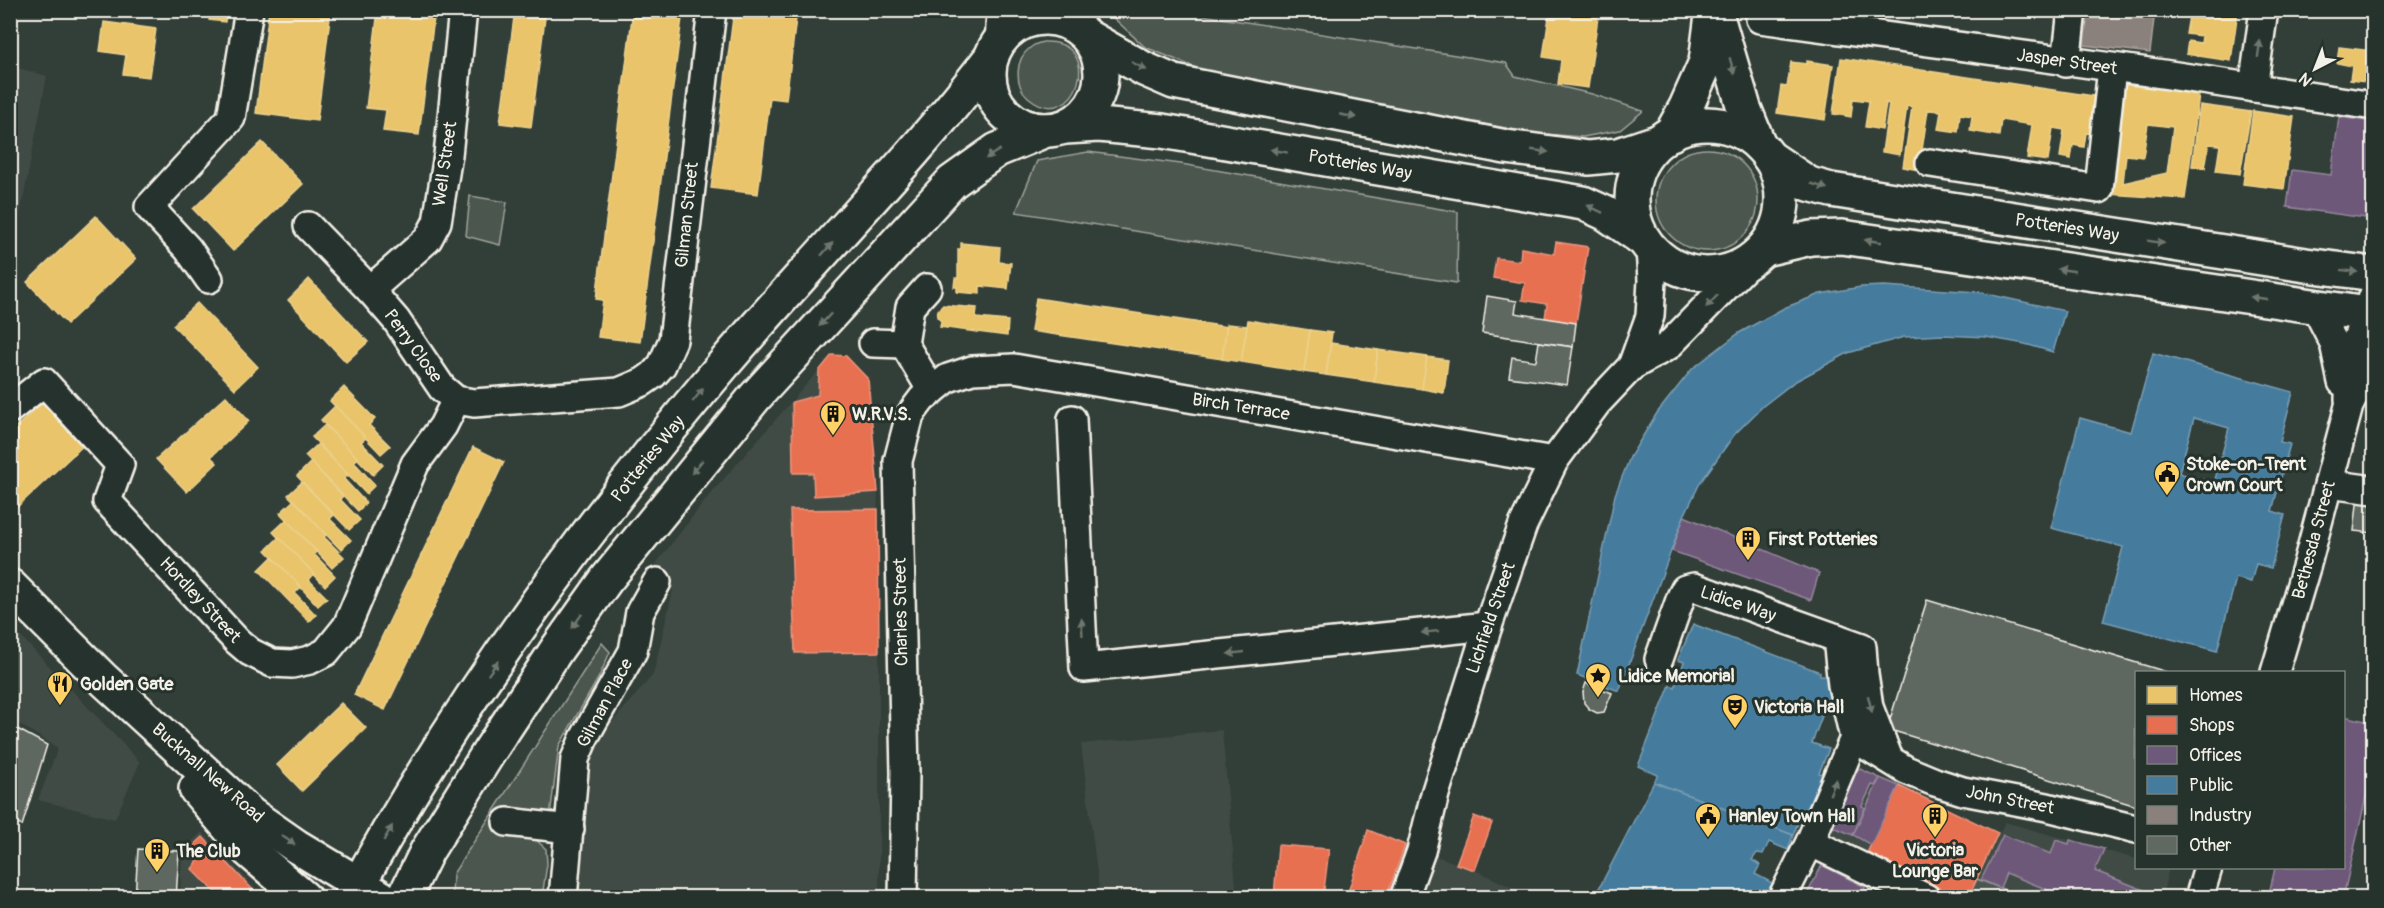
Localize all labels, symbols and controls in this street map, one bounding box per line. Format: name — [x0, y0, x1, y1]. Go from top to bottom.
one-way arrow — [2254, 39, 2263, 58]
north arrow — [2285, 39, 2345, 99]
street label: Jasper Street — [2015, 44, 2120, 81]
one-way arrow — [1728, 57, 1737, 75]
one-way arrow — [1131, 61, 1148, 71]
text: N — [2295, 68, 2316, 90]
one-way arrow — [1339, 112, 1358, 121]
street label: Well Street — [428, 119, 462, 208]
street label: Potteries Way — [1306, 145, 1414, 185]
one-way arrow — [1270, 146, 1289, 155]
one-way arrow — [1531, 147, 1550, 156]
one-way arrow — [985, 149, 1001, 160]
street label: Gilman Street — [670, 160, 704, 269]
one-way arrow — [1810, 182, 1828, 192]
one-way arrow — [1586, 204, 1603, 213]
street label: Potteries Way — [2013, 208, 2121, 248]
one-way arrow — [1863, 237, 1882, 246]
one-way arrow — [2147, 237, 2166, 246]
one-way arrow — [820, 242, 833, 257]
one-way arrow — [2056, 265, 2075, 274]
one-way arrow — [2340, 266, 2359, 275]
one-way arrow — [1705, 294, 1719, 308]
one-way arrow — [2249, 294, 2268, 303]
street label: Perry Close — [379, 305, 447, 387]
one-way arrow — [819, 312, 832, 327]
one-way arrow — [692, 387, 705, 403]
street label: Birch Terrace — [1191, 388, 1291, 426]
building icon: W.R.V.S. — [818, 399, 848, 437]
place label: W.R.V.S. — [852, 403, 912, 426]
street label: Potteries Way — [606, 411, 690, 507]
place label: Stoke-on-Trent Crown Court — [2186, 453, 2307, 497]
one-way arrow — [691, 459, 704, 475]
public building icon: Stoke-on-Trent Crown Court — [2152, 459, 2182, 497]
street label: Bethesda Street — [2287, 478, 2341, 602]
building icon: First Potteries — [1733, 524, 1763, 562]
place label: First Potteries — [1768, 528, 1878, 551]
street label: Hordley Street — [154, 552, 246, 648]
street label: Charles Street — [889, 557, 913, 666]
street label: Lichfield Street — [1461, 559, 1521, 677]
street label: Lidice Way — [1697, 580, 1779, 628]
one-way arrow — [571, 612, 583, 628]
one-way arrow — [1077, 617, 1086, 636]
one-way arrow — [1420, 627, 1439, 637]
one-way arrow — [1226, 648, 1245, 657]
street label: Gilman Place — [572, 654, 638, 752]
one-way arrow — [487, 661, 499, 677]
place icon: Lidice Memorial — [1583, 661, 1613, 699]
place label: Lidice Memorial — [1618, 665, 1735, 688]
restaurant icon: Golden Gate — [45, 669, 75, 707]
legend — [2135, 671, 2345, 869]
place label: Golden Gate — [80, 673, 175, 696]
text: Homes — [2189, 684, 2242, 707]
theatre icon: Victoria Hall — [1720, 692, 1750, 730]
one-way arrow — [1865, 695, 1875, 713]
place label: Victoria Hall — [1754, 696, 1844, 719]
text: Shops — [2189, 714, 2234, 737]
street label: Bucknall New Road — [147, 718, 269, 828]
text: Offices — [2189, 744, 2241, 767]
text: Public — [2189, 774, 2233, 797]
one-way arrow — [1828, 778, 1838, 796]
street label: John Street — [1964, 780, 2057, 820]
public building icon: Hanley Town Hall — [1693, 801, 1723, 839]
building icon: Victoria Lounge Bar — [1920, 801, 1950, 839]
text: Industry — [2189, 804, 2252, 827]
place label: Hanley Town Hall — [1728, 805, 1855, 828]
one-way arrow — [383, 824, 393, 841]
one-way arrow — [280, 834, 296, 845]
text: Other — [2189, 834, 2232, 857]
building icon: The Club — [142, 836, 172, 874]
place label: Victoria Lounge Bar — [1892, 839, 1979, 883]
place label: The Club — [175, 840, 241, 863]

